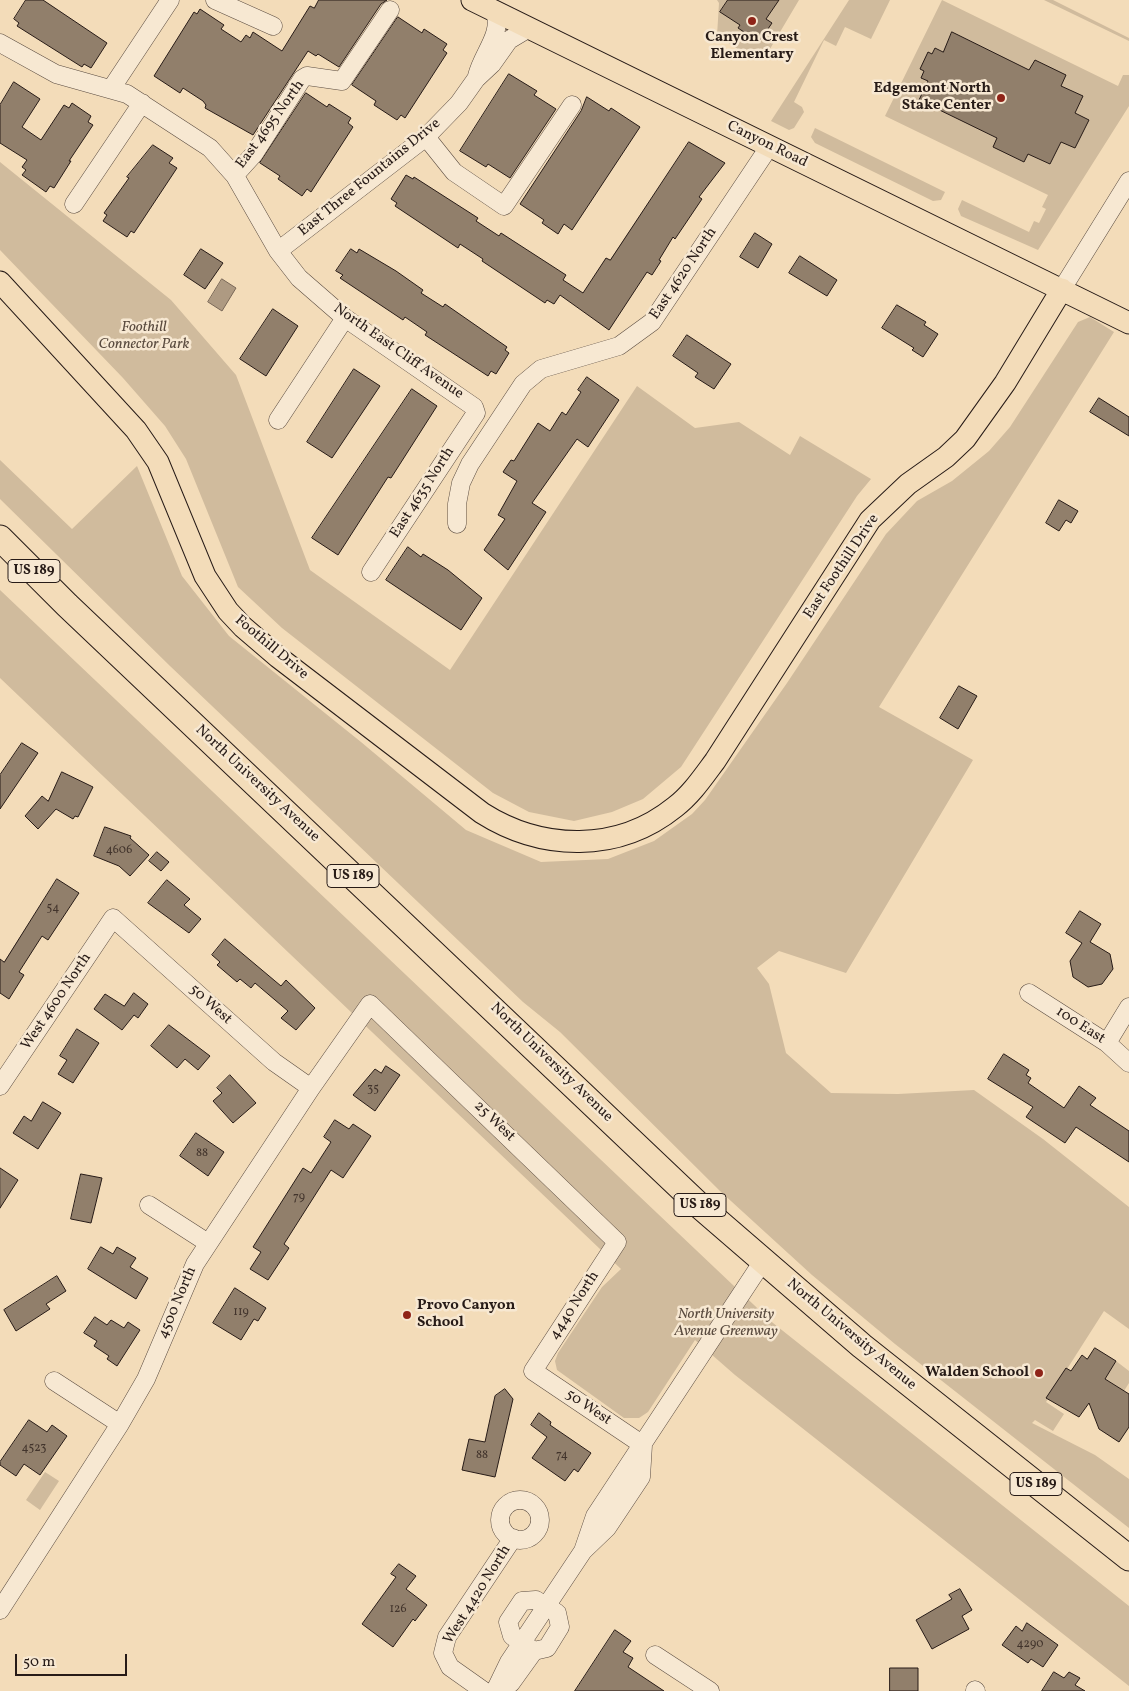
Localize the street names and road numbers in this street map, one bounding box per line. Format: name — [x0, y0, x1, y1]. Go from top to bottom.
street label: East 4695 North — [233, 77, 309, 173]
street label: East Three Fountains Drive — [295, 115, 445, 241]
street label: Canyon Road — [724, 118, 810, 172]
street label: East 4620 North — [647, 225, 721, 323]
street label: North East Cliff Avenue — [330, 300, 466, 404]
street label: East 4635 North — [387, 444, 459, 542]
street label: East Foothill Drive — [800, 511, 884, 623]
road number: US 189 — [8, 560, 60, 582]
street label: Foothill Drive — [230, 612, 312, 684]
street label: North University Avenue — [191, 722, 323, 846]
road number: US 189 — [327, 864, 379, 888]
street label: West 4600 North — [18, 950, 96, 1054]
street label: 50 West — [185, 981, 235, 1029]
street label: North University Avenue — [486, 1000, 616, 1126]
street label: 100 East — [1052, 1003, 1108, 1049]
street label: 25 West — [469, 1098, 519, 1146]
road number: US 189 — [674, 1194, 726, 1216]
street label: 4500 North — [155, 1264, 201, 1342]
street label: 4440 North — [546, 1268, 604, 1344]
street label: North University Avenue — [782, 1275, 920, 1395]
street label: 50 West — [562, 1386, 614, 1430]
road number: US 189 — [1010, 1472, 1062, 1496]
street label: West 4420 North — [440, 1542, 516, 1648]

